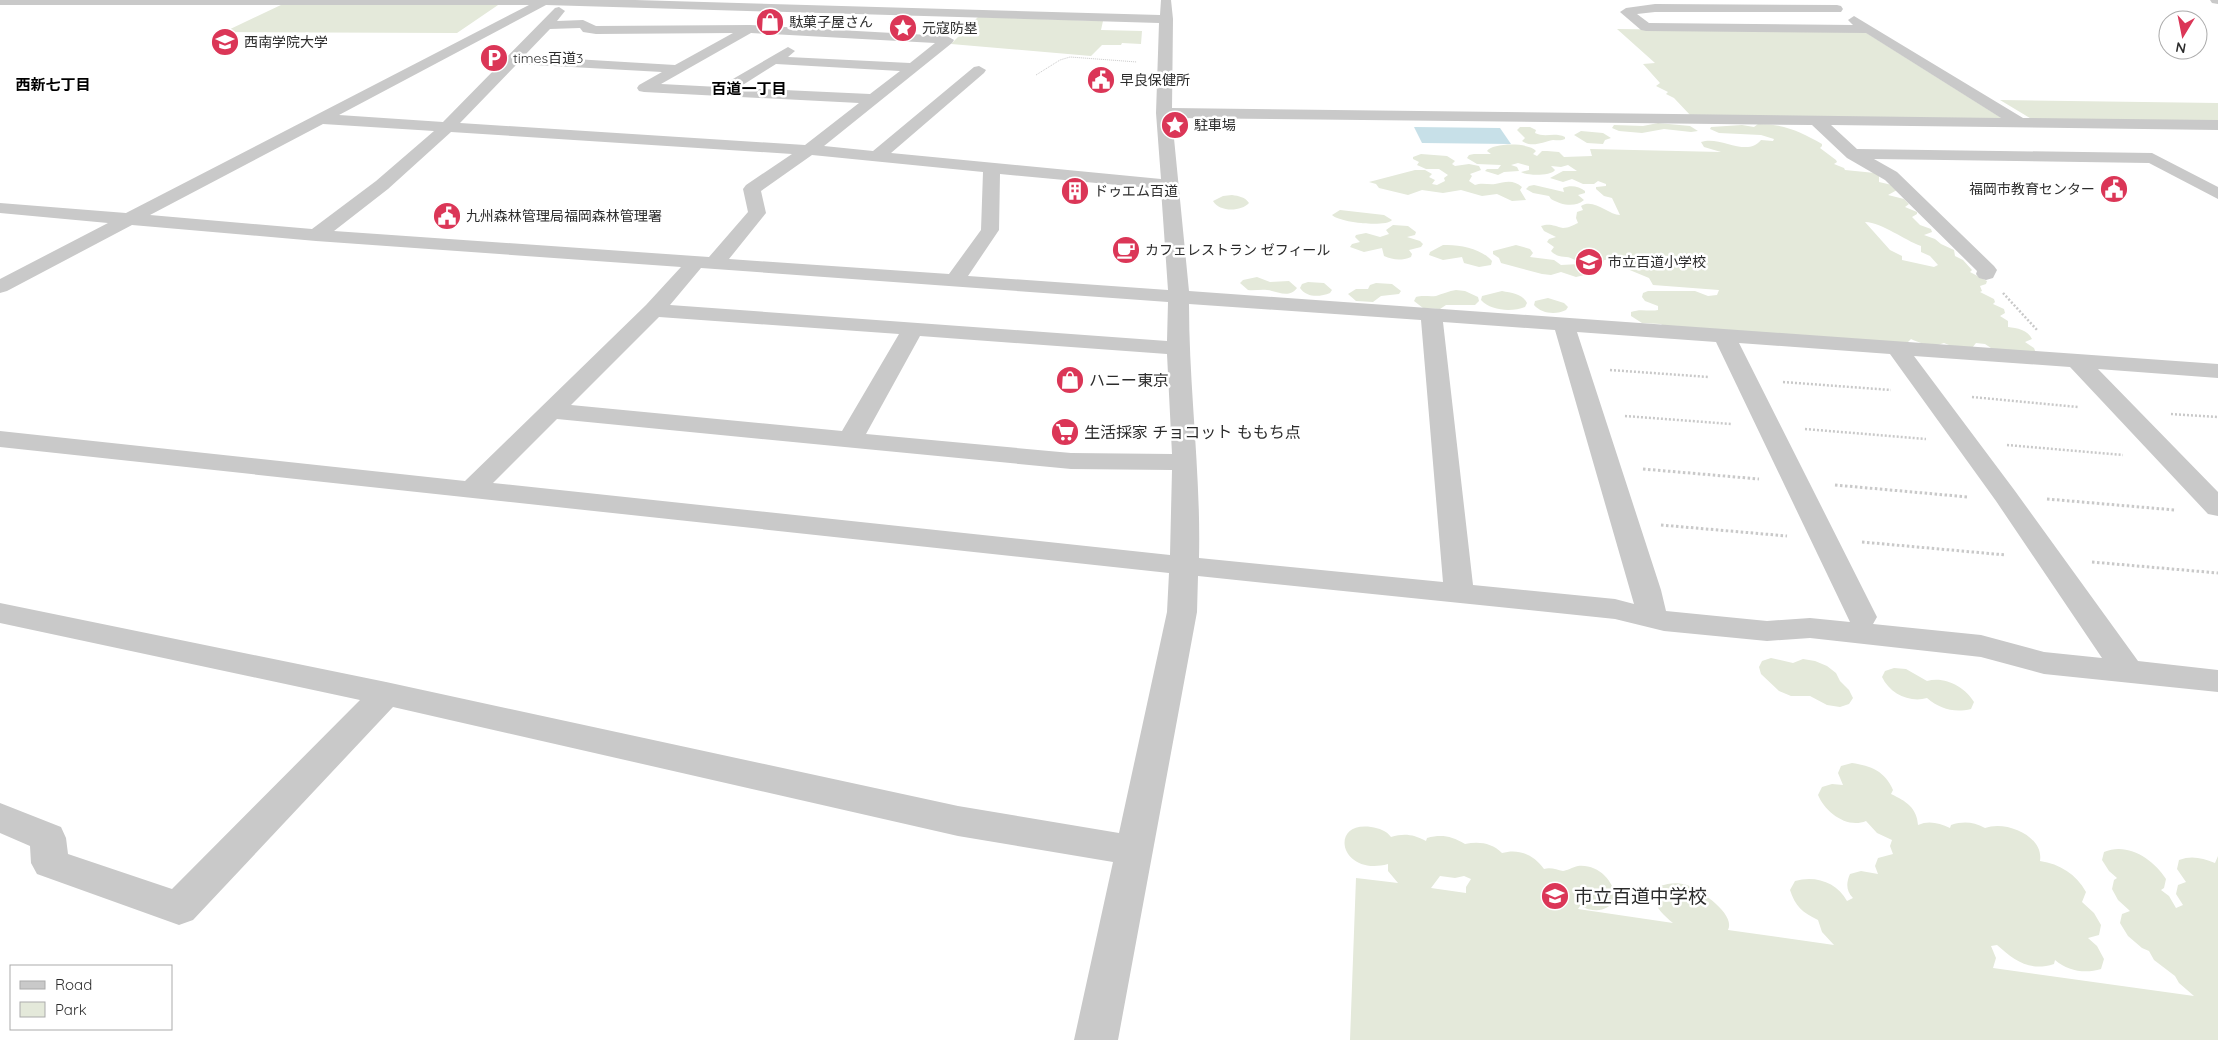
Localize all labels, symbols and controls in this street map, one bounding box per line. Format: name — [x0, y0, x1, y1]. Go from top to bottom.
shop icon: 駄菓子屋さん — [755, 7, 785, 37]
north arrow — [2158, 10, 2208, 60]
place label: 駄菓子屋さん — [789, 13, 873, 31]
place icon: 元寇防塁 — [888, 13, 918, 43]
place label: 元寇防塁 — [922, 19, 978, 37]
school or university icon: 西南学院大学 — [210, 27, 240, 57]
place label: 西南学院大学 — [244, 33, 328, 51]
text: N — [2174, 38, 2187, 58]
parking icon: times百道3 — [479, 43, 509, 73]
place label: times百道3 — [513, 49, 583, 67]
public building icon: 早良保健所 — [1086, 65, 1116, 95]
place label: 早良保健所 — [1120, 71, 1190, 89]
district label: 西新七丁目 — [15, 75, 91, 94]
district label: 百道一丁目 — [711, 79, 787, 98]
place icon: 駐車場 — [1160, 110, 1190, 140]
place label: 駐車場 — [1194, 116, 1236, 134]
public building icon: 福岡市教育センター — [2099, 174, 2129, 204]
building icon: ドゥエム百道 — [1060, 176, 1090, 206]
place label: 福岡市教育センター — [1969, 180, 2095, 198]
place label: ドゥエム百道 — [1094, 182, 1178, 200]
public building icon: 九州森林管理局福岡森林管理署 — [432, 201, 462, 231]
place label: 九州森林管理局福岡森林管理署 — [466, 207, 662, 225]
cafe icon: カフェレストラン ゼフィール — [1111, 235, 1141, 265]
place label: カフェレストラン ゼフィール — [1145, 241, 1331, 259]
school or university icon: 市立百道小学校 — [1574, 247, 1604, 277]
place label: 市立百道小学校 — [1608, 253, 1706, 271]
shop icon: ハニー東京 — [1055, 365, 1085, 395]
place label: ハニー東京 — [1089, 370, 1169, 390]
supermarket icon: 生活採家 チョコット ももち点 — [1050, 417, 1080, 447]
place label: 生活採家 チョコット ももち点 — [1084, 422, 1301, 442]
school or university icon: 市立百道中学校 — [1540, 881, 1570, 911]
place label: 市立百道中学校 — [1574, 884, 1707, 908]
legend — [10, 965, 172, 1030]
text: Road — [55, 975, 92, 994]
text: Park — [55, 1000, 87, 1019]

